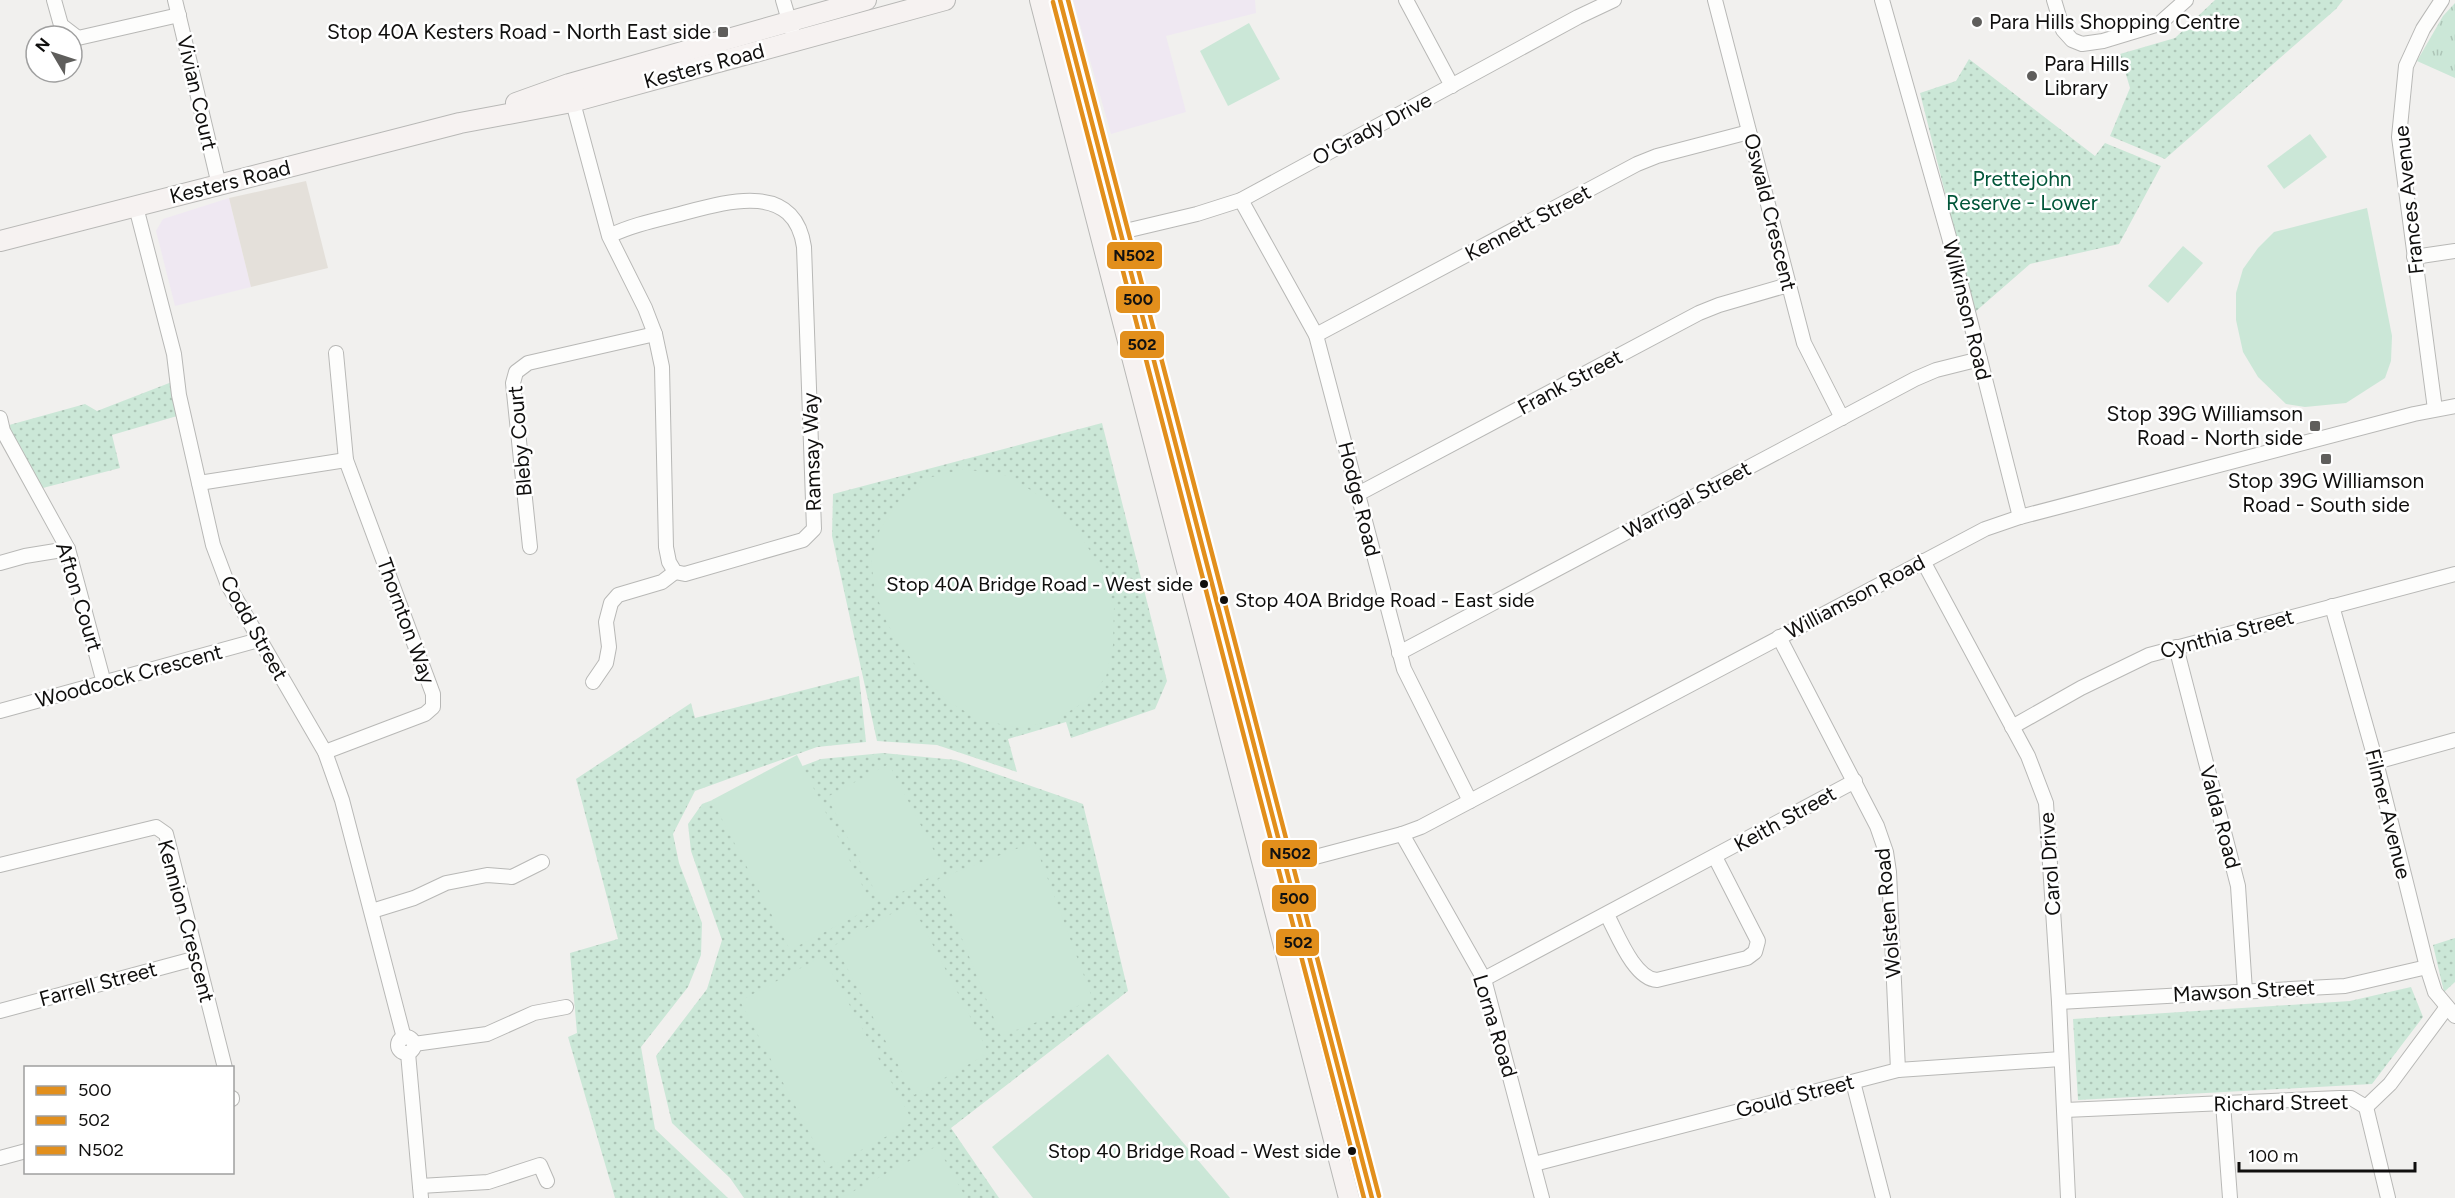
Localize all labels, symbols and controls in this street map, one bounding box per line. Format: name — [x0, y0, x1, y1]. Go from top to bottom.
place label: Para Hills Shopping Centre — [1989, 9, 2240, 34]
marker: Para Hills Shopping Centre — [1970, 15, 1984, 29]
place label: Stop 40A Kesters Road - North East side — [327, 19, 711, 44]
north arrow — [24, 24, 84, 84]
marker: Stop 40A Kesters Road - North East side — [716, 25, 730, 39]
street label: Vivian Court — [172, 33, 223, 153]
text: N — [31, 34, 54, 56]
street label: Kesters Road — [641, 37, 767, 94]
place label: Para Hills Library — [2044, 51, 2129, 100]
marker: Para Hills Library — [2025, 69, 2039, 83]
street label: O'Grady Drive — [1308, 87, 1436, 170]
street label: Frances Avenue — [2388, 124, 2429, 276]
street label: Oswald Crescent — [1739, 131, 1802, 293]
street label: Kesters Road — [167, 154, 293, 209]
park label: Prettejohn Reserve - Lower — [1946, 166, 2098, 215]
street label: Kennett Street — [1461, 179, 1595, 266]
street label: Wilkinson Road — [1938, 237, 1997, 383]
line badge: N502 — [1106, 241, 1163, 270]
text: N502 — [1113, 246, 1155, 265]
line badge: 500 — [1115, 285, 1161, 314]
text: 500 — [1123, 290, 1153, 309]
line badge: 502 — [1119, 330, 1165, 359]
text: 502 — [1128, 335, 1156, 354]
street label: Frank Street — [1513, 344, 1626, 420]
street label: Bleby Court — [502, 384, 537, 498]
street label: Ramsay Way — [797, 392, 826, 512]
place label: Stop 39G Williamson Road - North side — [2107, 401, 2303, 450]
marker: Stop 39G Williamson Road - North side — [2308, 419, 2322, 433]
street label: Hodge Road — [1333, 439, 1386, 559]
marker: Stop 39G Williamson Road - South side — [2319, 452, 2333, 466]
street label: Warrigal Street — [1619, 455, 1755, 544]
place label: Stop 39G Williamson Road - South side — [2228, 468, 2424, 517]
street label: Afton Court — [51, 539, 108, 655]
street label: Williamson Road — [1780, 549, 1929, 644]
street label: Thornton Way — [372, 554, 441, 687]
street label: Codd Street — [215, 571, 293, 685]
place label: Stop 40A Bridge Road - West side — [886, 572, 1193, 596]
marker: Stop 40A Bridge Road - West side — [1198, 578, 1210, 590]
place label: Stop 40A Bridge Road - East side — [1235, 588, 1535, 612]
marker: Stop 40A Bridge Road - East side — [1218, 594, 1230, 606]
street label: Cynthia Street — [2157, 604, 2296, 663]
street label: Woodcock Crescent — [33, 639, 225, 712]
street label: Filmer Avenue — [2360, 746, 2417, 882]
street label: Valda Road — [2195, 763, 2246, 871]
street label: Keith Street — [1729, 780, 1840, 857]
street label: Carol Drive — [2033, 812, 2066, 917]
street label: Kennion Crescent — [153, 837, 220, 1005]
line badge: N502 — [1261, 839, 1318, 868]
text: N502 — [1269, 844, 1311, 863]
street label: Wolsten Road — [1869, 847, 1906, 979]
line badge: 500 — [1271, 884, 1317, 913]
text: 500 — [1279, 889, 1309, 908]
line badge: 502 — [1275, 928, 1320, 957]
text: 502 — [1284, 933, 1312, 952]
street label: Farrell Street — [36, 956, 160, 1011]
street label: Lorna Road — [1468, 971, 1523, 1080]
street label: Mawson Street — [2172, 974, 2316, 1007]
legend — [24, 1066, 234, 1174]
street label: Gould Street — [1733, 1069, 1857, 1122]
text: 500 — [78, 1079, 111, 1101]
street label: Richard Street — [2213, 1089, 2349, 1116]
text: 502 — [78, 1109, 110, 1131]
scale bar — [2239, 1135, 2414, 1173]
text: N502 — [78, 1139, 124, 1161]
place label: Stop 40 Bridge Road - West side — [1048, 1139, 1341, 1163]
marker: Stop 40 Bridge Road - West side — [1346, 1145, 1358, 1157]
text: 100 m — [2248, 1145, 2298, 1167]

